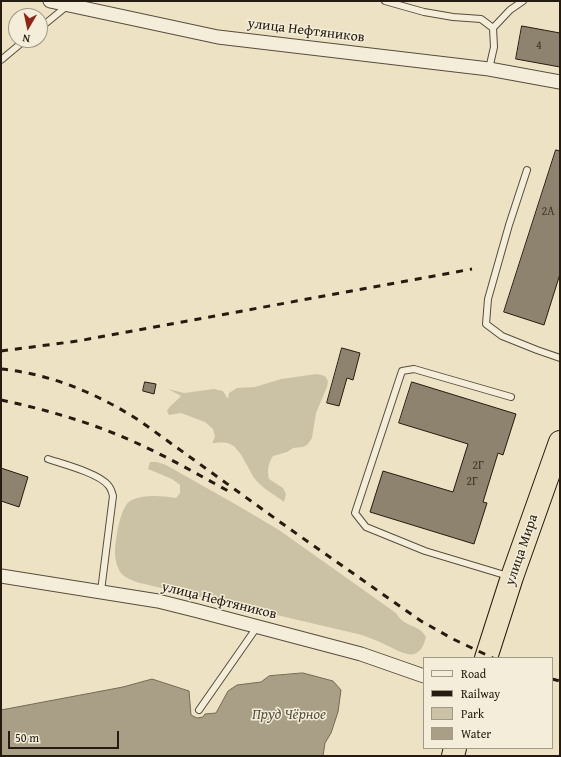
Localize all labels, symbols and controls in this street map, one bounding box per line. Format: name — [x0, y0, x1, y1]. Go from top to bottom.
north arrow — [8, 8, 48, 48]
street label: улица Нефтяников — [247, 15, 365, 47]
text: N — [21, 30, 31, 47]
house number: 4 — [536, 39, 542, 53]
house number: 2А — [541, 205, 555, 219]
house number: 2Г — [472, 459, 484, 473]
house number: 2Г — [466, 475, 478, 489]
street label: улица Мира — [502, 512, 542, 588]
street label: улица Нефтяников — [160, 579, 278, 623]
legend — [423, 657, 553, 749]
text: Road — [461, 665, 486, 682]
text: Railway — [461, 685, 500, 702]
text: Park — [461, 705, 484, 722]
water label: Пруд Чёрное — [252, 706, 326, 724]
scale bar — [10, 723, 121, 749]
text: Water — [461, 725, 491, 742]
text: 50 m — [15, 729, 39, 746]

